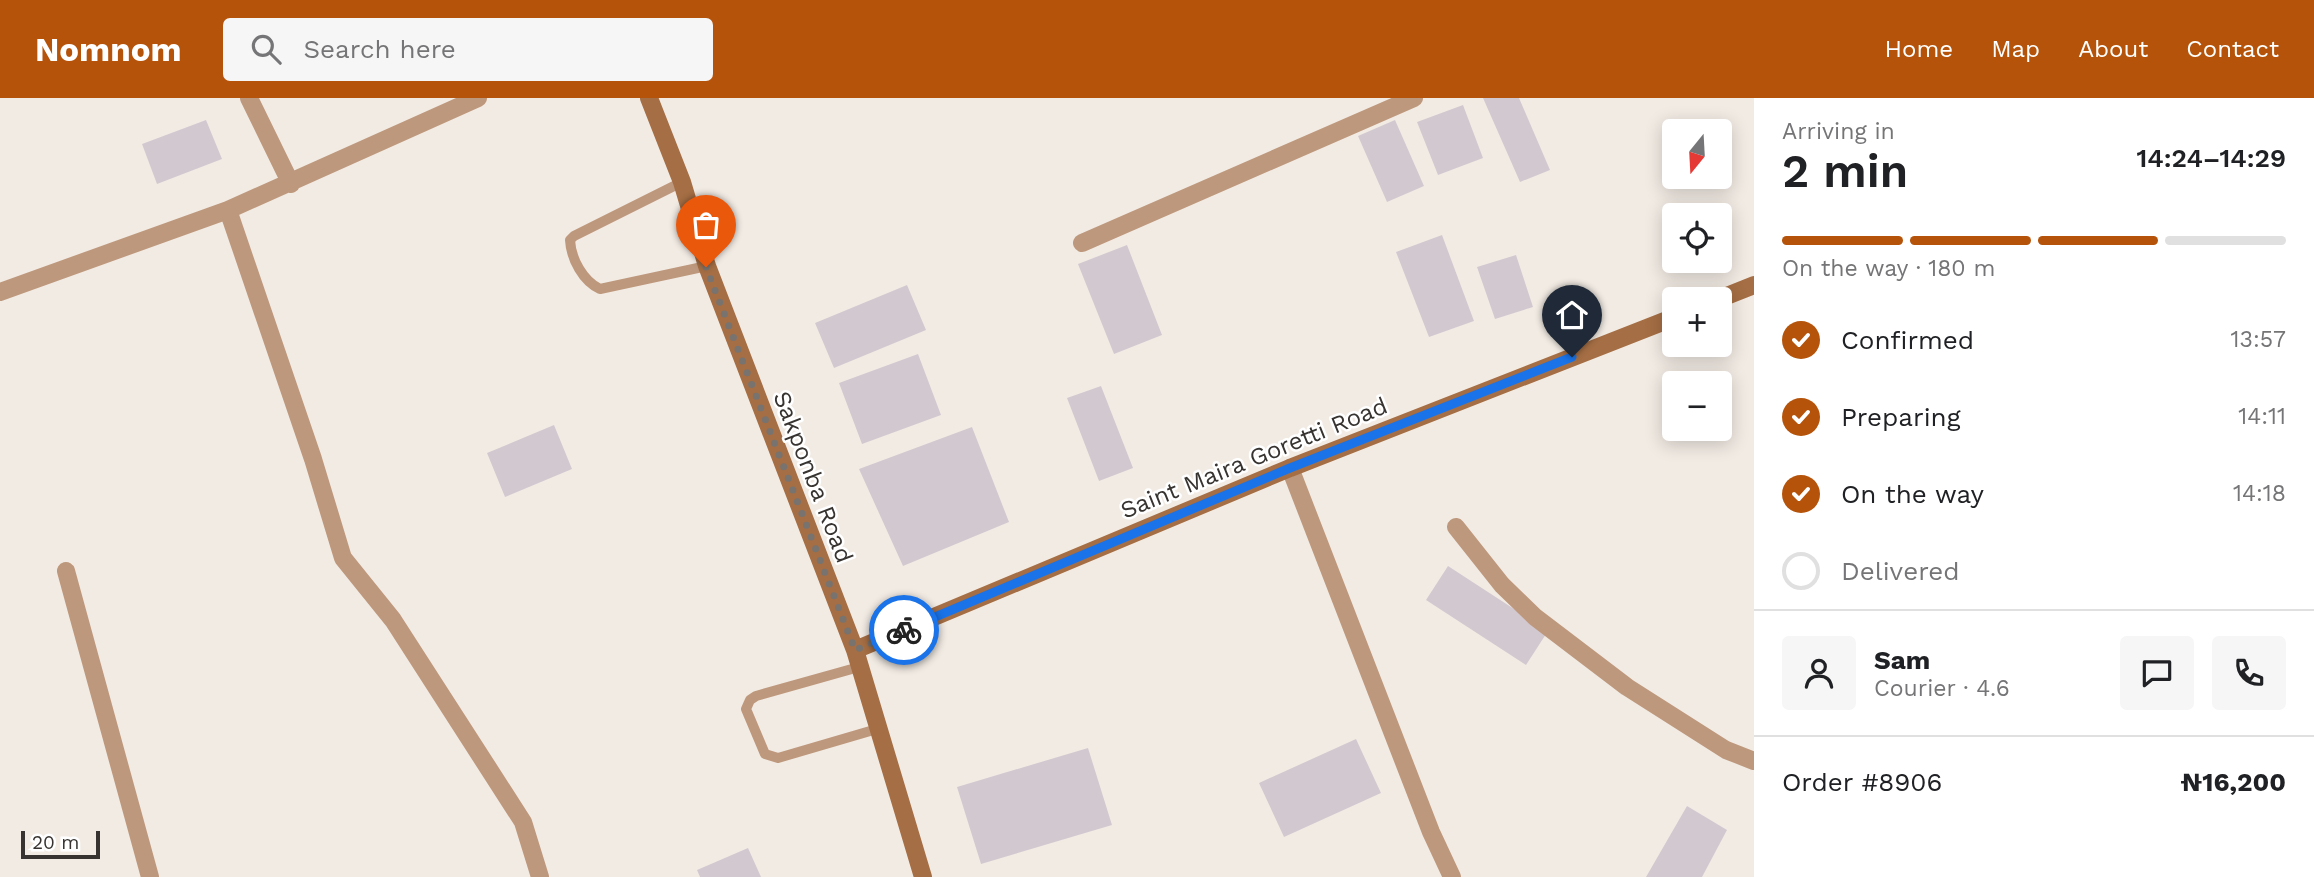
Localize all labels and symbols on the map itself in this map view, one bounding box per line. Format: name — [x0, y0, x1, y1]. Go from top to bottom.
north arrow — [1662, 119, 1732, 189]
pin — [676, 195, 736, 267]
pin — [1542, 285, 1602, 357]
street label: Sakponba Road — [767, 387, 859, 567]
street label: Saint Maira Goretti Road — [1116, 392, 1392, 524]
courier — [869, 595, 939, 665]
scale bar — [21, 828, 100, 860]

